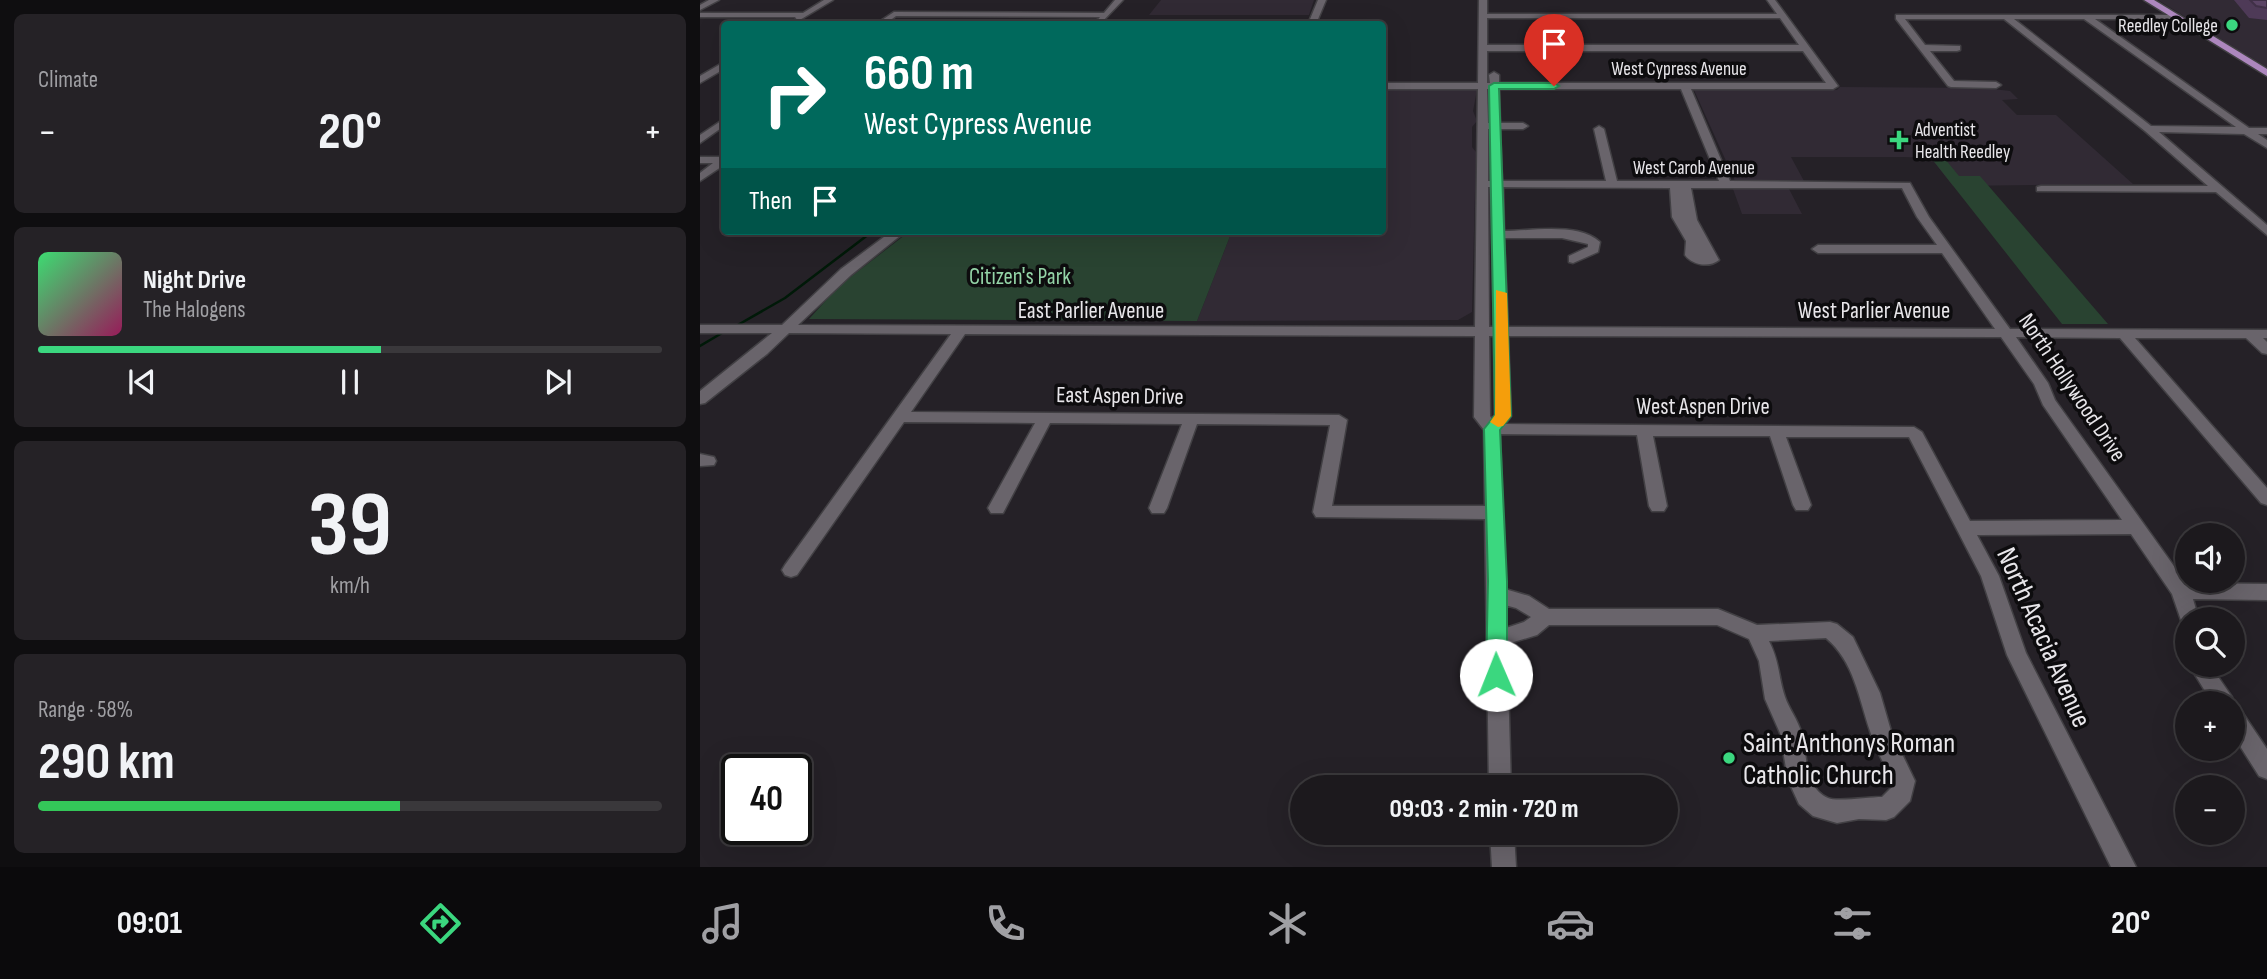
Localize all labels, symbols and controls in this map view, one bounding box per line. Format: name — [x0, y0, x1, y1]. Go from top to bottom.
pin — [1524, 14, 1584, 86]
place label: Reedley College — [2118, 15, 2218, 38]
marker: Reedley College — [2224, 17, 2240, 33]
icon: arrive — [1535, 25, 1573, 63]
text: 660 m — [864, 45, 974, 104]
icon: right — [749, 49, 840, 140]
street label: West Cypress Avenue — [1611, 58, 1747, 81]
text: Climate — [38, 66, 98, 94]
text: 20° — [318, 101, 382, 164]
text: West Cypress Avenue — [864, 105, 1092, 144]
text: − — [38, 110, 57, 155]
text: + — [643, 110, 662, 155]
place label: Adventist Health Reedley — [1914, 119, 2011, 164]
marker: Adventist Health Reedley — [1889, 130, 1909, 150]
street label: West Carob Avenue — [1633, 157, 1755, 180]
icon: arrive — [806, 182, 844, 220]
text: Then — [749, 186, 792, 217]
park label: Citizen's Park — [969, 263, 1071, 291]
text: Night Drive — [143, 265, 246, 296]
text: The Halogens — [143, 296, 246, 324]
street label: East Parlier Avenue — [1018, 297, 1164, 325]
street label: West Parlier Avenue — [1798, 297, 1950, 325]
street label: North Hollywood Drive — [2012, 308, 2132, 467]
icon: previous — [123, 363, 161, 401]
icon: pause — [331, 363, 369, 401]
icon: next — [539, 363, 577, 401]
street label: East Aspen Drive — [1056, 381, 1184, 411]
street label: West Aspen Drive — [1636, 393, 1770, 421]
text: 39 — [308, 472, 392, 581]
map controls — [2175, 523, 2245, 845]
button: sound — [2175, 523, 2245, 593]
street label: North Acacia Avenue — [1989, 543, 2098, 733]
text: km/h — [330, 572, 370, 600]
button: search — [2175, 607, 2245, 677]
position arrow — [1459, 638, 1533, 712]
button: + — [2175, 691, 2245, 761]
text: Range · 58% — [38, 696, 133, 724]
place label: Saint Anthonys Roman Catholic Church — [1743, 727, 1955, 792]
text: 290 km — [38, 731, 175, 794]
marker: Saint Anthonys Roman Catholic Church — [1721, 750, 1737, 766]
speed limit sign: 40 — [721, 754, 812, 845]
button: − — [2175, 775, 2245, 845]
text: 09:03 · 2 min · 720 m — [1389, 794, 1579, 825]
icon: directions — [416, 899, 465, 948]
icon: music — [698, 899, 747, 948]
icon: phone — [981, 899, 1030, 948]
icon: climate — [1263, 899, 1312, 948]
icon: car — [1546, 899, 1595, 948]
icon: filters — [1828, 899, 1877, 948]
text: 09:01 — [117, 904, 182, 943]
text: 20° — [2111, 904, 2150, 943]

